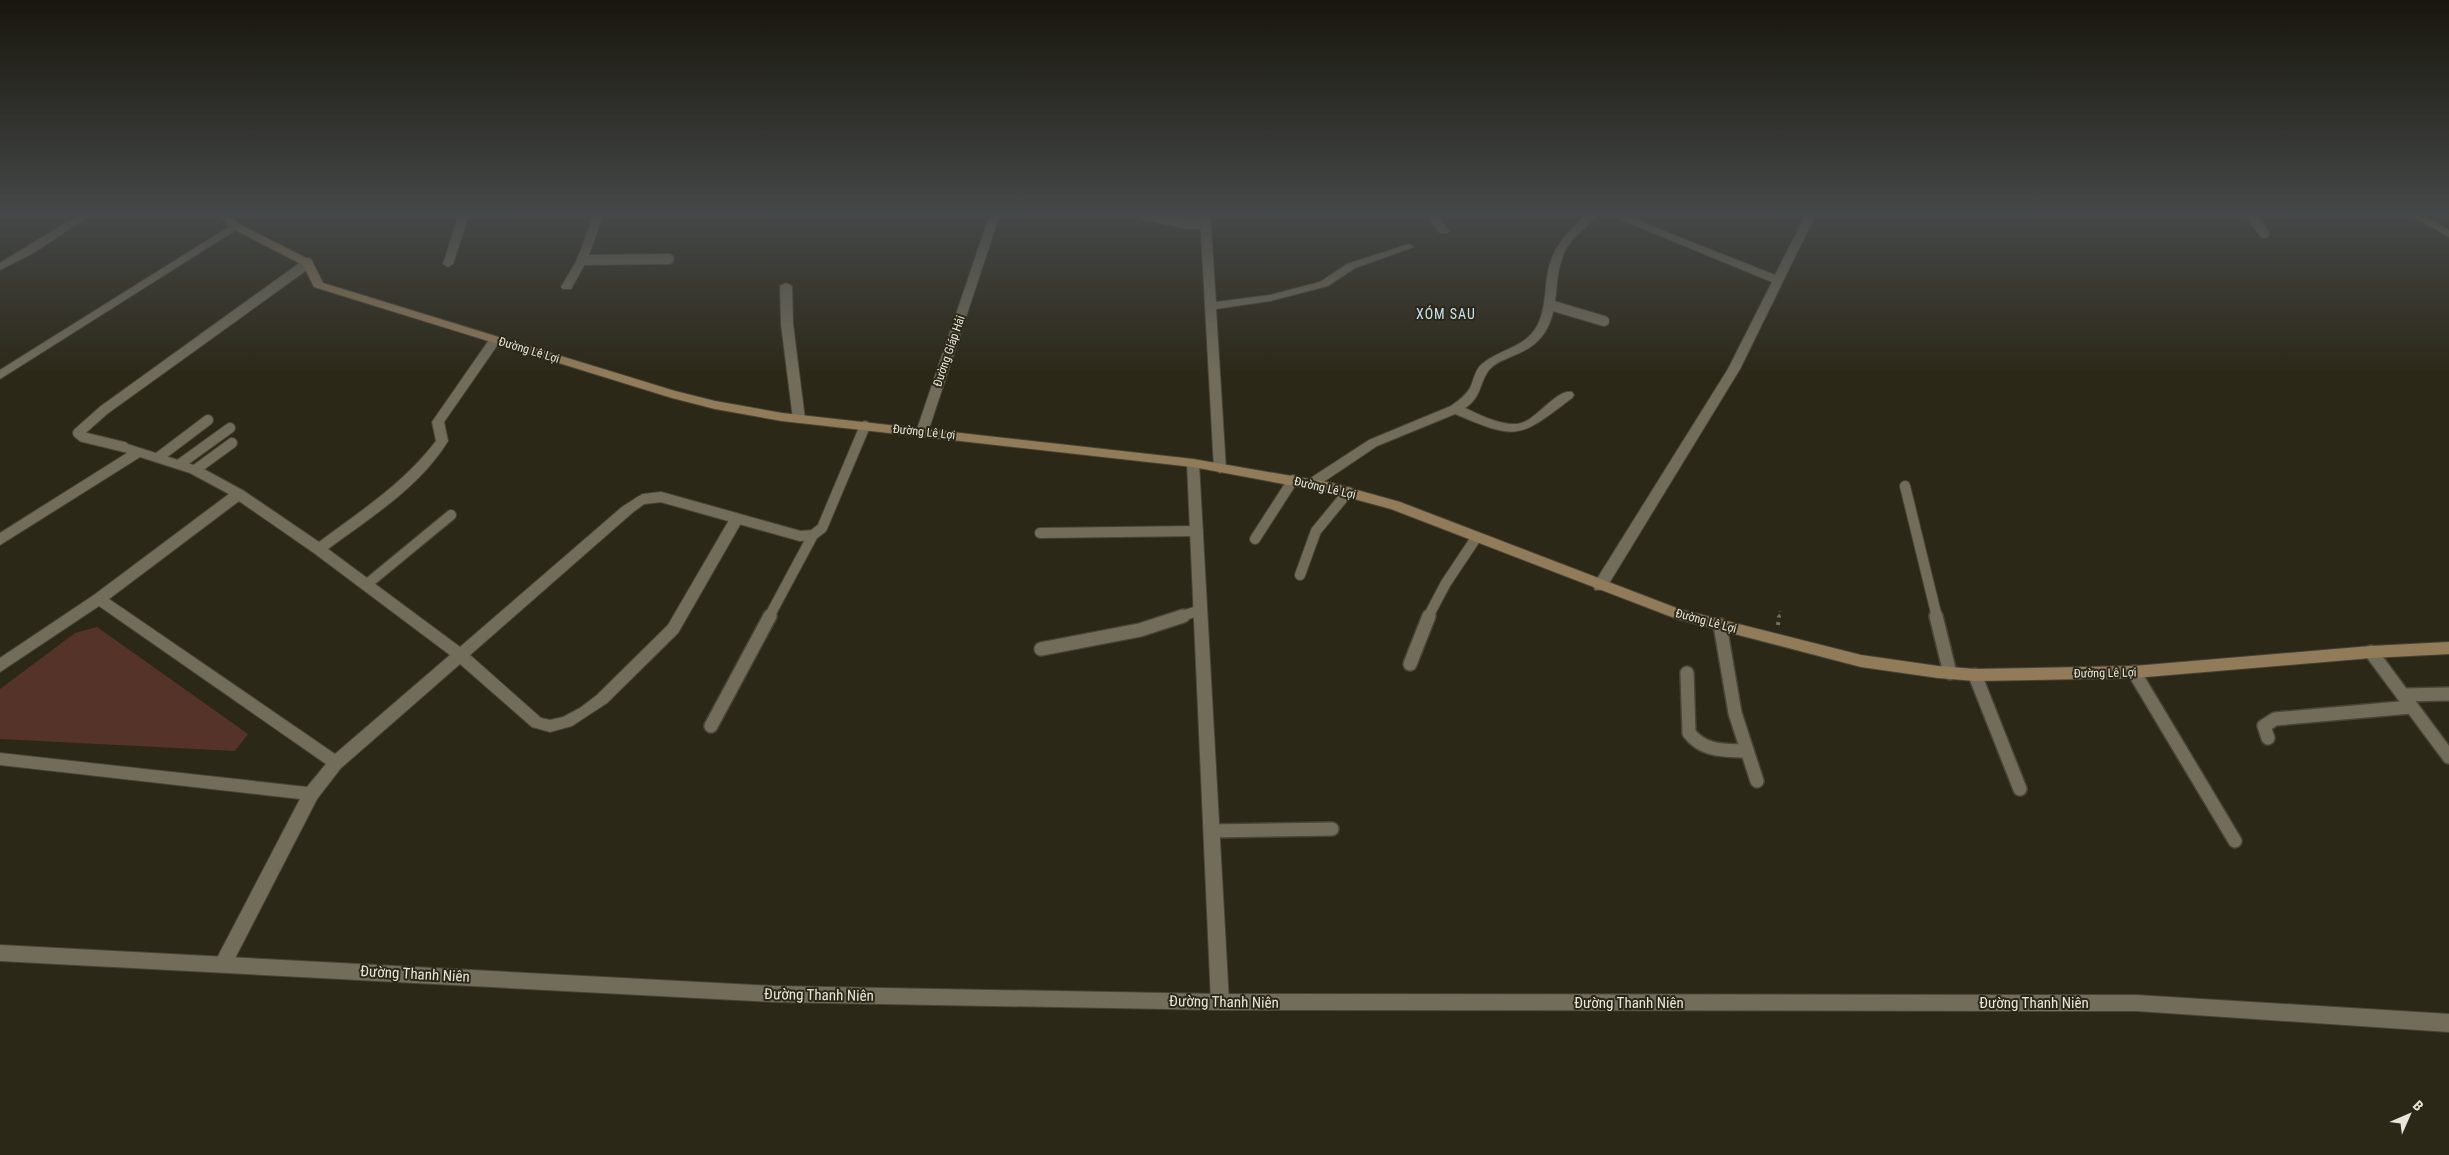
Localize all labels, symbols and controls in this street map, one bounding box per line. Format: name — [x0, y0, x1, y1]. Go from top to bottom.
district label: XÓM SAU — [1416, 305, 1476, 322]
street label: Đường Giáp Hải — [930, 314, 968, 388]
street label: Đường Lê Lợi — [497, 334, 561, 366]
street label: Đường Lê Lợi — [892, 422, 956, 442]
street label: Đường Lê Lợi — [1293, 474, 1357, 502]
street label: Đường Lê Lợi — [1674, 606, 1738, 636]
street label: Đường Lê Lợi — [2074, 665, 2136, 681]
street label: Đường Thanh Niên — [360, 962, 470, 986]
street label: Đường Thanh Niên — [764, 985, 874, 1005]
street label: Đường Thanh Niên — [1169, 992, 1279, 1012]
street label: Đường Thanh Niên — [1574, 994, 1684, 1012]
street label: Đường Thanh Niên — [1979, 994, 2089, 1012]
north arrow — [2384, 1090, 2434, 1140]
text: B — [2410, 1097, 2427, 1114]

